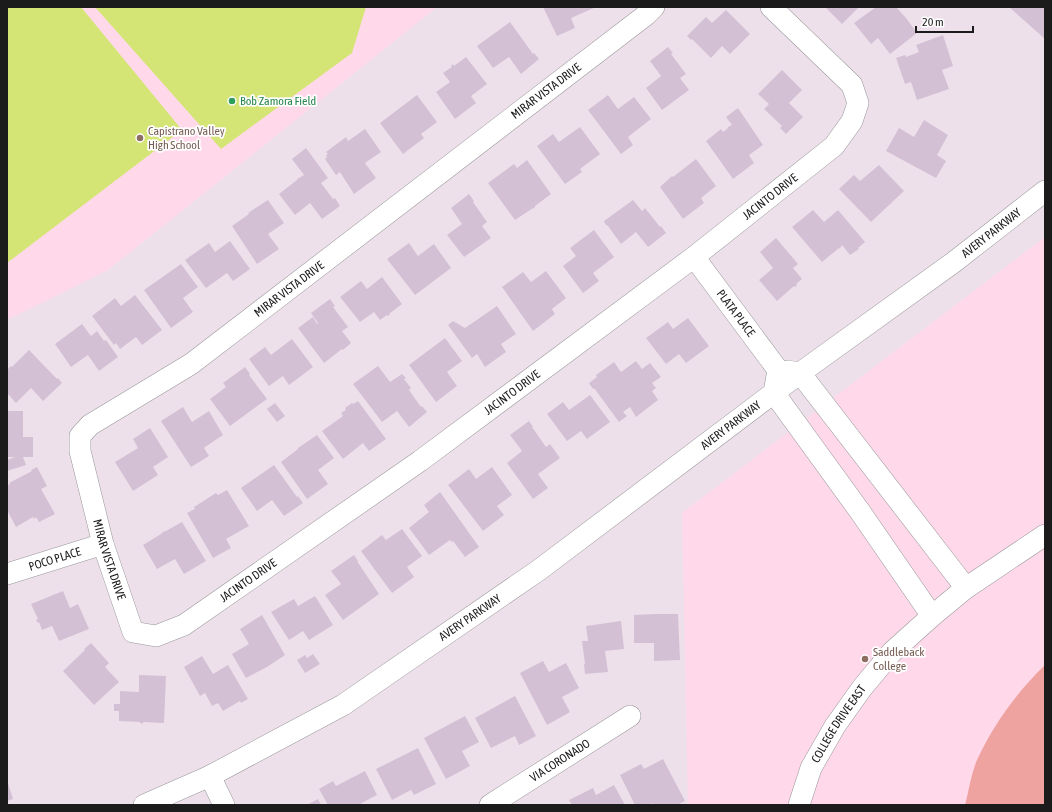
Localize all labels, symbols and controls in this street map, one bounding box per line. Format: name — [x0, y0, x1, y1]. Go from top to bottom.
scale bar — [916, 8, 973, 34]
text: 20 m — [922, 15, 944, 29]
street label: MIRAR VISTA DRIVE — [508, 60, 584, 122]
place label: Bob Zamora Field — [240, 94, 316, 108]
marker: Bob Zamora Field — [227, 96, 237, 106]
place label: Capistrano Valley High School — [148, 124, 225, 152]
marker: Capistrano Valley High School — [135, 133, 145, 143]
street label: JACINTO DRIVE — [740, 171, 800, 223]
street label: AVERY PARKWAY — [959, 205, 1024, 261]
street label: MIRAR VISTA DRIVE — [251, 258, 327, 320]
street label: PLATA PLACE — [714, 287, 758, 340]
street label: JACINTO DRIVE — [482, 367, 543, 418]
street label: AVERY PARKWAY — [698, 398, 764, 453]
street label: MIRAR VISTA DRIVE — [90, 518, 129, 602]
street label: POCO PLACE — [27, 544, 82, 574]
street label: JACINTO DRIVE — [217, 556, 279, 605]
street label: AVERY PARKWAY — [436, 591, 504, 644]
place label: Saddleback College — [873, 645, 925, 673]
marker: Saddleback College — [860, 654, 870, 664]
street label: COLLEGE DRIVE EAST — [809, 682, 869, 765]
street label: VIA CORONADO — [527, 736, 593, 785]

